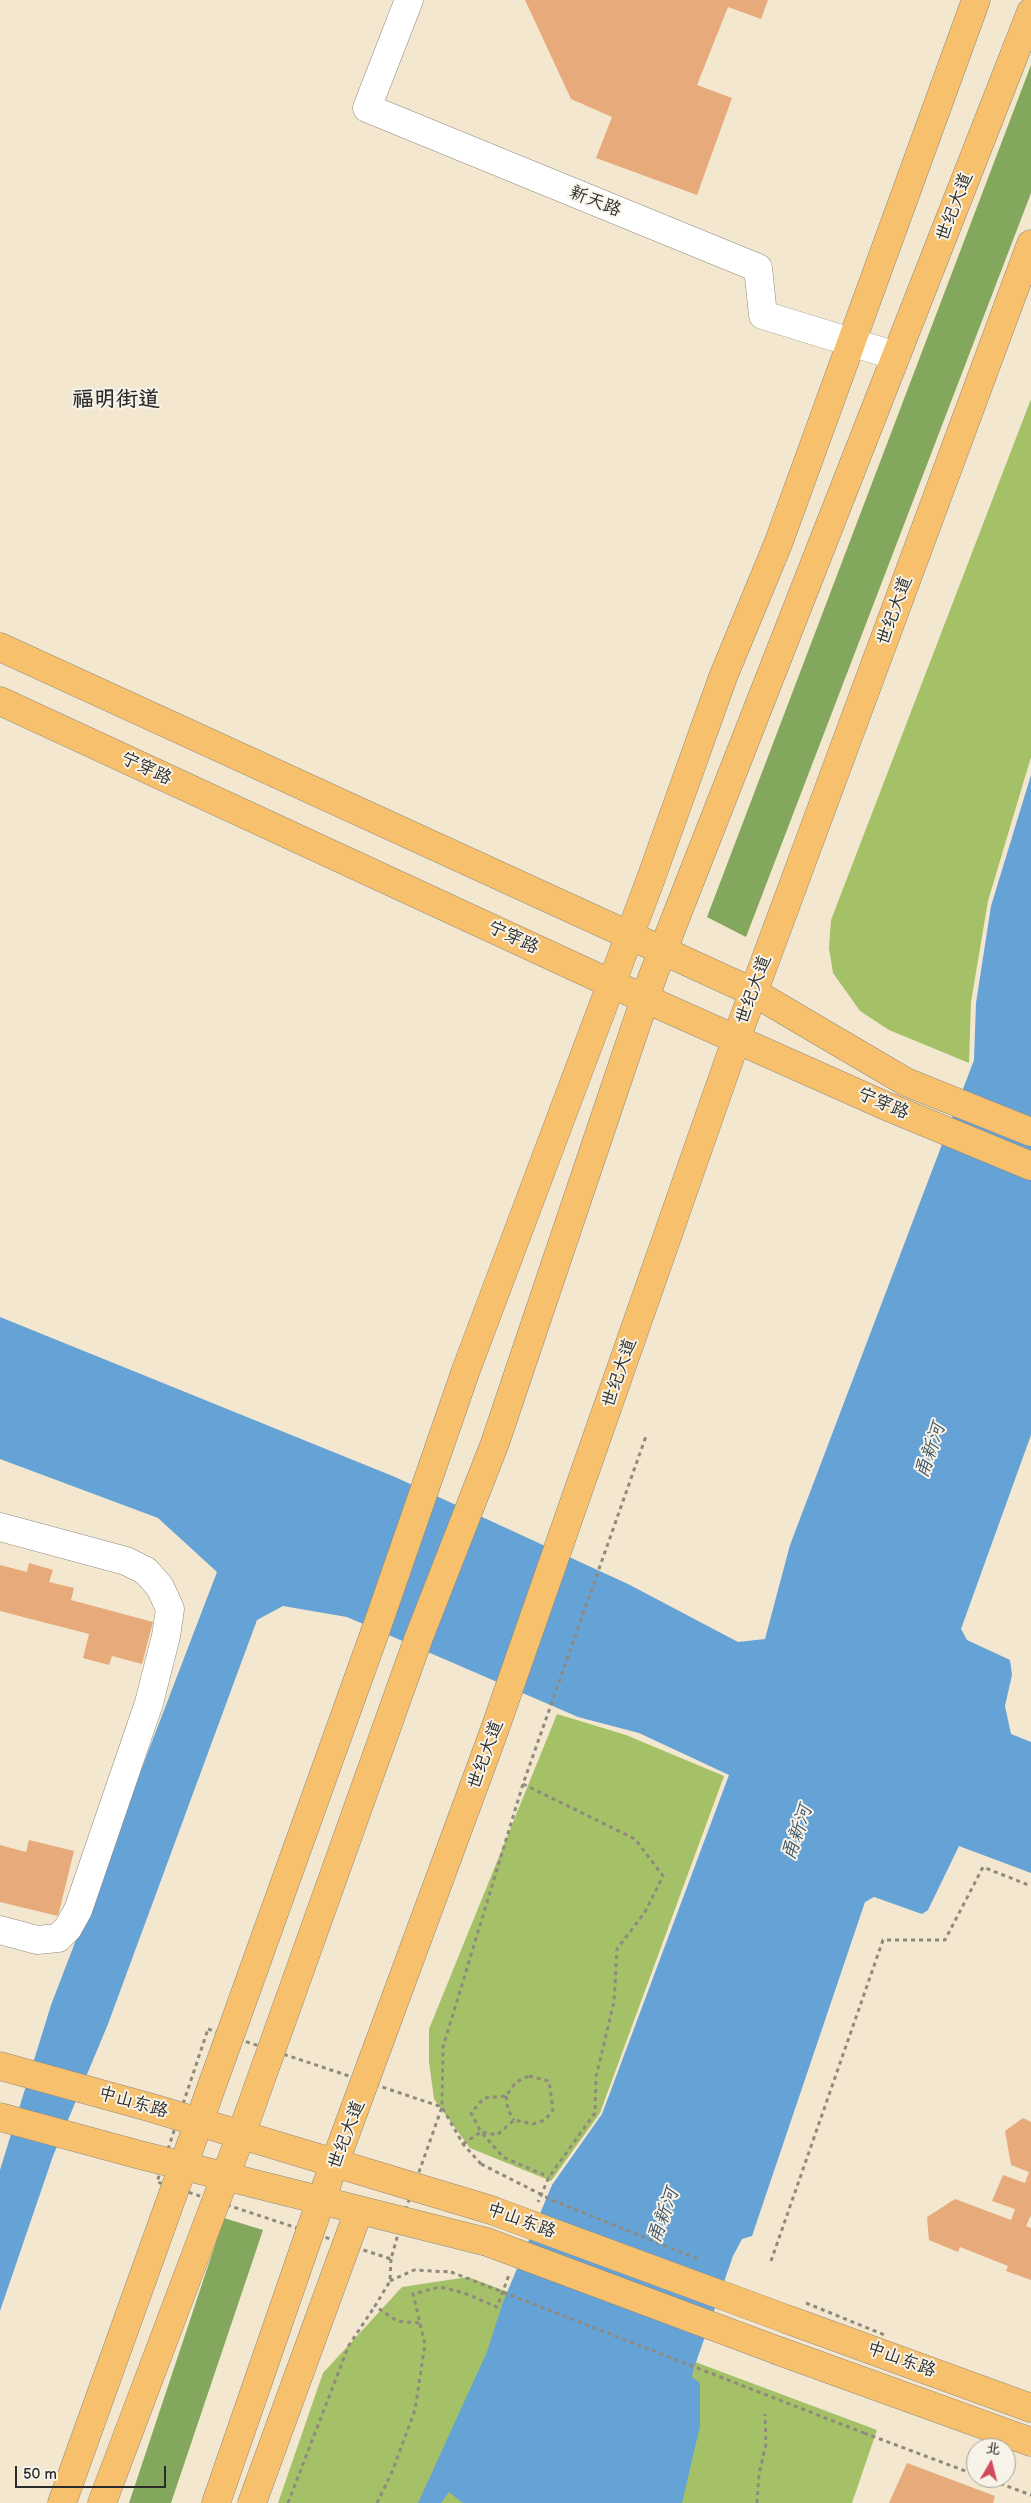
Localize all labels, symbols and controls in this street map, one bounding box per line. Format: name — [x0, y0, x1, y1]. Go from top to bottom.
street label: 世纪大道 — [932, 170, 978, 244]
street label: 新天路 — [566, 182, 624, 222]
district label: 福明街道 — [72, 387, 160, 413]
street label: 世纪大道 — [873, 573, 917, 649]
street label: 宁穿路 — [117, 748, 175, 790]
street label: 宁穿路 — [484, 917, 542, 959]
street label: 世纪大道 — [732, 952, 776, 1028]
street label: 宁穿路 — [854, 1084, 912, 1124]
street label: 世纪大道 — [598, 1335, 642, 1411]
water label: 甬新河 — [911, 1420, 951, 1482]
street label: 世纪大道 — [464, 1717, 508, 1793]
water label: 甬新河 — [778, 1802, 818, 1864]
street label: 中山东路 — [95, 2083, 171, 2123]
street label: 世纪大道 — [324, 2098, 370, 2172]
water label: 甬新河 — [644, 2185, 684, 2247]
street label: 中山东路 — [483, 2199, 559, 2243]
street label: 中山东路 — [863, 2338, 939, 2382]
north arrow — [966, 2438, 1016, 2488]
text: 北 — [985, 2439, 1001, 2458]
scale bar — [18, 2456, 169, 2488]
text: 50 m — [23, 2465, 57, 2484]

